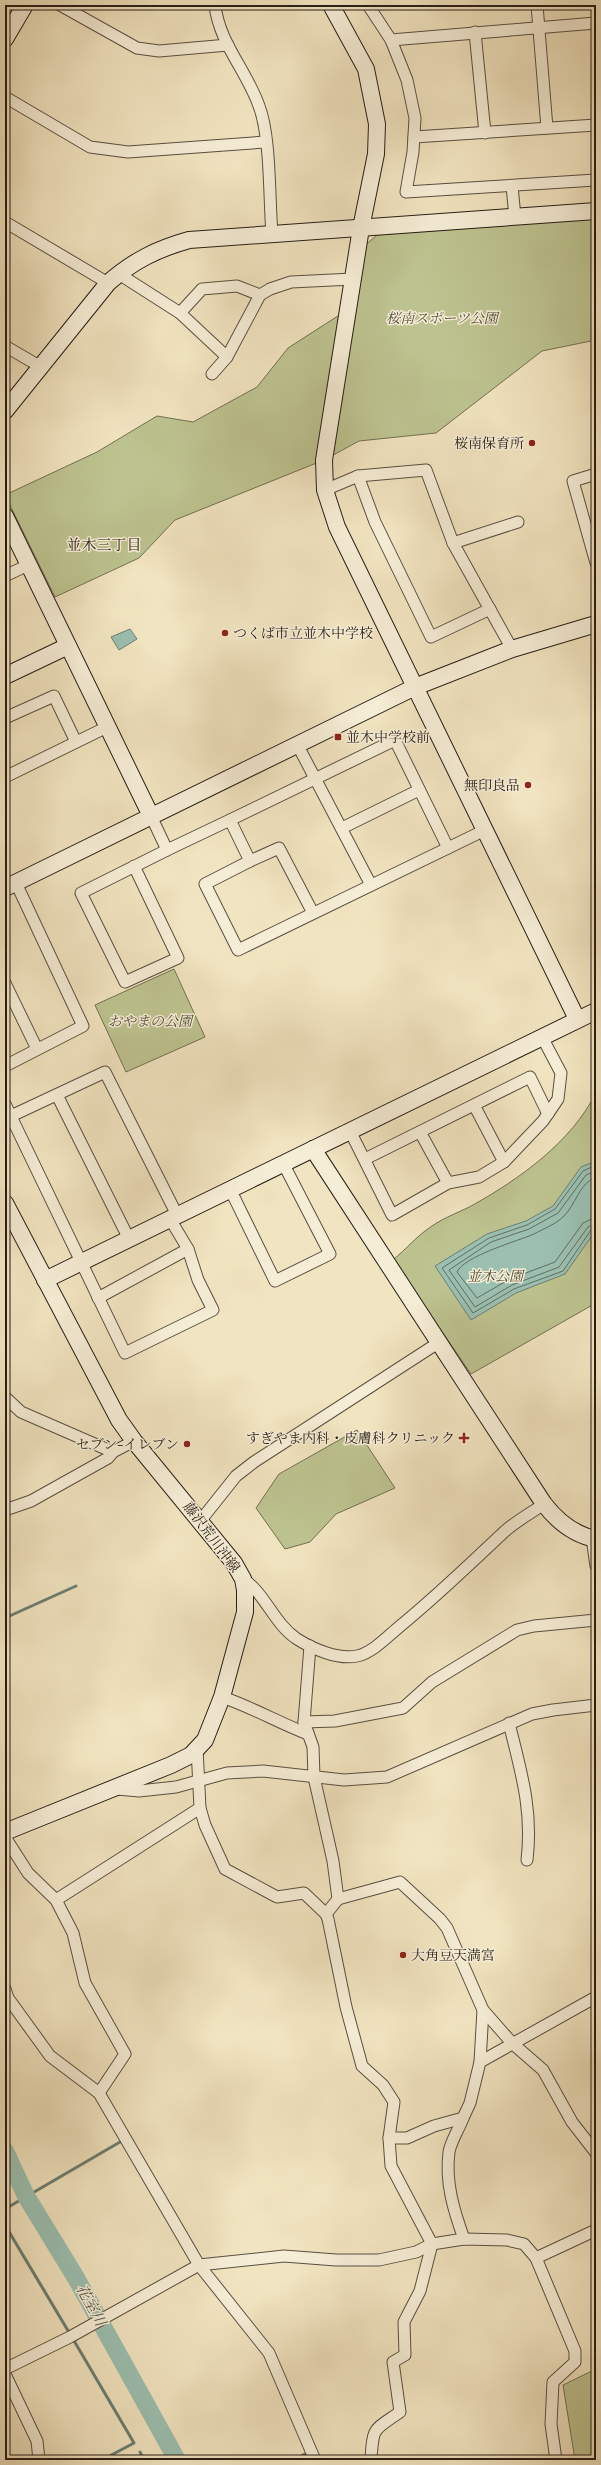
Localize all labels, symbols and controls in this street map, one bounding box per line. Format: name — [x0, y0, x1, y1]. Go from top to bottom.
park label: 桜南スポーツ公園 — [386, 309, 500, 328]
place label: 桜南保育所 — [454, 434, 524, 453]
marker: 桜南保育所 — [527, 438, 537, 448]
district label: 並木三丁目 — [66, 535, 142, 555]
place label: つくば市立並木中学校 — [233, 624, 373, 643]
marker: つくば市立並木中学校 — [220, 628, 230, 638]
place label: 並木中学校前 — [346, 728, 430, 747]
marker: 並木中学校前 — [333, 732, 343, 742]
place label: 無印良品 — [464, 776, 520, 795]
marker: 無印良品 — [523, 780, 533, 790]
park label: おやまの公園 — [108, 1012, 194, 1031]
park label: 並木公園 — [467, 1267, 525, 1286]
place label: すぎやま内科・皮膚科クリニック — [246, 1429, 455, 1448]
marker: すぎやま内科・皮膚科クリニック — [458, 1432, 470, 1444]
place label: セブン-イレブン — [76, 1435, 179, 1454]
marker: セブン-イレブン — [182, 1439, 192, 1449]
street label: 藤沢荒川沖線 — [179, 1498, 244, 1577]
place label: 大角豆天満宮 — [411, 1946, 495, 1965]
marker: 大角豆天満宮 — [398, 1950, 408, 1960]
water label: 花室川 — [71, 2280, 112, 2331]

